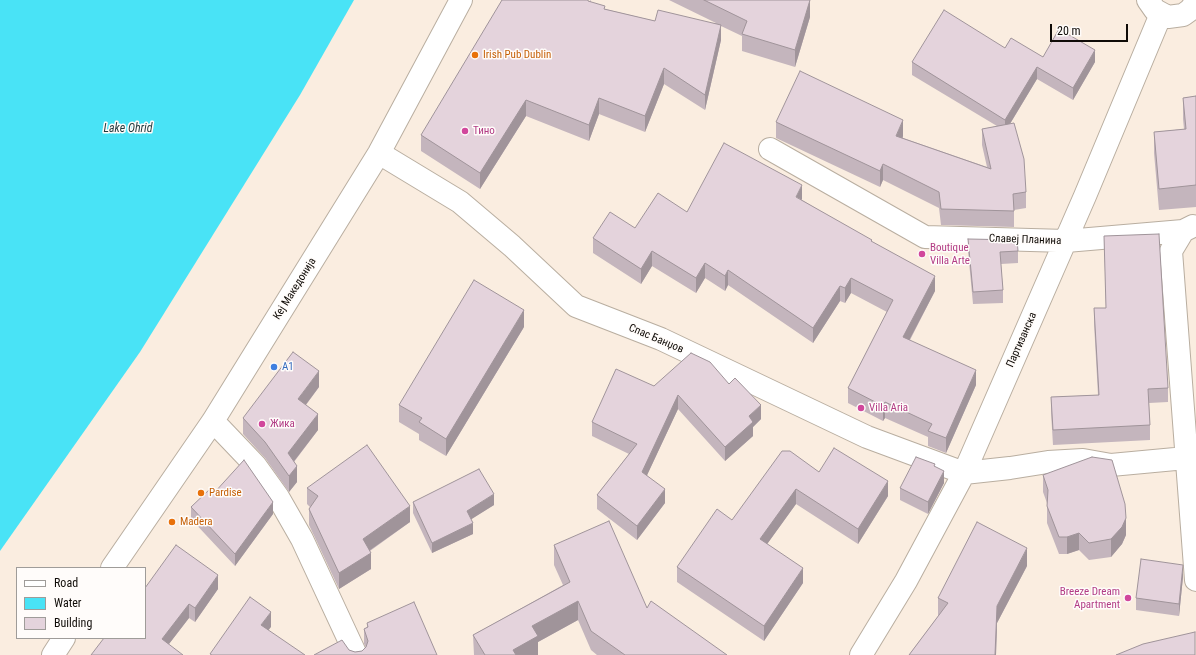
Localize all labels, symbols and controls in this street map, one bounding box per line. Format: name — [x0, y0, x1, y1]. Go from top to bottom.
scale bar — [1052, 16, 1130, 42]
text: 20 m — [1057, 24, 1081, 38]
place label: Irish Pub Dublin — [483, 48, 551, 62]
marker: Irish Pub Dublin — [470, 50, 480, 60]
water label: Lake Ohrid — [103, 122, 153, 136]
place label: Тино — [473, 124, 495, 138]
marker: Тино — [460, 126, 470, 136]
street label: Славеј Планина — [989, 232, 1061, 248]
place label: Boutique Villa Arte — [930, 241, 970, 267]
marker: Boutique Villa Arte — [917, 249, 927, 259]
street label: Кеј Македонија — [271, 256, 319, 322]
street label: Партизанска — [1004, 310, 1040, 370]
street label: Спас Банџов — [627, 322, 685, 356]
place label: A1 — [282, 360, 294, 374]
marker: A1 — [269, 362, 279, 372]
place label: Villa Aria — [869, 401, 908, 415]
marker: Villa Aria — [856, 403, 866, 413]
place label: Жика — [270, 417, 295, 431]
marker: Жика — [257, 419, 267, 429]
place label: Pardise — [209, 486, 242, 500]
marker: Pardise — [196, 488, 206, 498]
place label: Madera — [180, 515, 213, 529]
marker: Madera — [167, 517, 177, 527]
legend — [16, 567, 146, 639]
text: Road — [54, 576, 78, 590]
place label: Breeze Dream Apartment — [1060, 585, 1120, 611]
marker: Breeze Dream Apartment — [1123, 593, 1133, 603]
text: Water — [54, 596, 82, 610]
text: Building — [54, 616, 92, 630]

